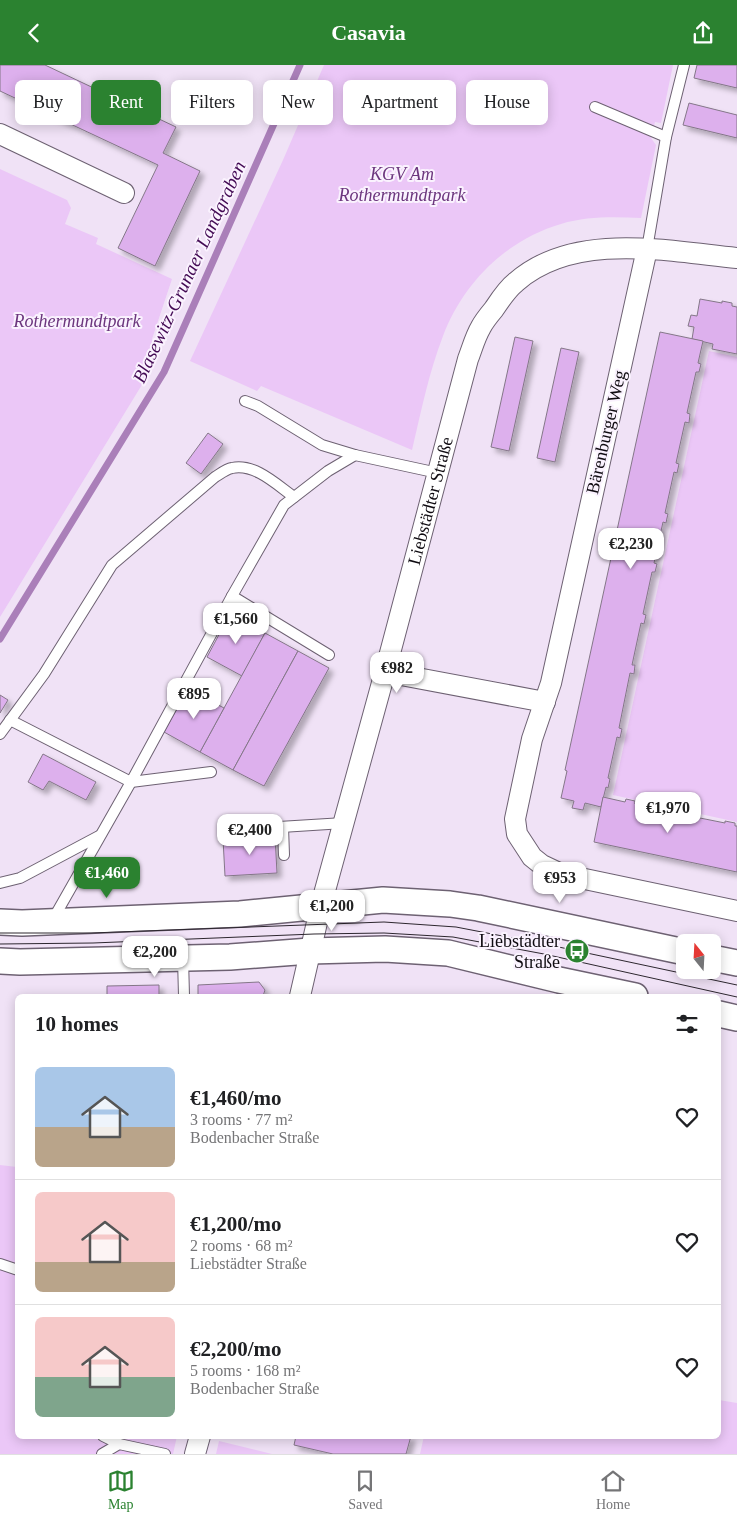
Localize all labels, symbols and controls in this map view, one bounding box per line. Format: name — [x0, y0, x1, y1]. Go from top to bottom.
icon: back — [20, 19, 48, 47]
icon: share — [689, 19, 717, 47]
text: Casavia — [331, 20, 406, 45]
chip: Buy — [15, 80, 81, 125]
chip: Rent — [91, 80, 161, 125]
chip: Filters — [171, 80, 253, 125]
chip: New — [263, 80, 333, 125]
chip: Apartment — [343, 80, 456, 125]
chip: House — [466, 80, 548, 125]
water label: Blasewitz‐Grunaer Landgraben — [128, 158, 250, 386]
park label: KGV Am Rothermundtpark — [338, 164, 467, 205]
park label: Rothermundtpark — [13, 311, 142, 331]
street label: Bärenburger Weg — [582, 368, 630, 496]
street label: Liebstädter Straße — [404, 435, 457, 567]
pin: €2,230 — [590, 527, 672, 570]
text: €2,230 — [609, 535, 653, 552]
pin: €1,560 — [195, 603, 277, 645]
text: €1,560 — [214, 610, 258, 627]
pin: €982 — [367, 651, 427, 694]
text: €982 — [381, 659, 413, 676]
pin: €895 — [164, 677, 224, 720]
text: €895 — [178, 685, 210, 702]
pin: €1,970 — [627, 791, 709, 834]
text: €1,970 — [646, 799, 690, 816]
pin: €2,400 — [209, 813, 291, 856]
text: €2,400 — [228, 821, 272, 838]
pin: €1,460 — [66, 857, 148, 899]
pin: €953 — [530, 861, 590, 904]
text: €1,460 — [85, 864, 129, 881]
text: €953 — [544, 869, 576, 886]
pin: €1,200 — [291, 889, 373, 932]
text: €1,200 — [310, 897, 354, 914]
place label: Liebstädter Straße — [479, 931, 560, 972]
north arrow — [676, 934, 721, 979]
map controls — [676, 934, 721, 979]
pin: €2,200 — [114, 935, 196, 978]
bus stop icon: Liebstädter Straße — [564, 938, 590, 964]
text: €2,200 — [133, 943, 177, 960]
icon: filters — [673, 1010, 701, 1038]
text: 10 homes — [35, 1012, 118, 1036]
text: €1,460/mo — [190, 1086, 282, 1110]
icon: home — [75, 1087, 135, 1147]
icon: heart — [673, 1103, 701, 1131]
text: 3 rooms · 77 m² — [190, 1111, 293, 1128]
text: Bodenbacher Straße — [190, 1129, 319, 1146]
icon: home — [75, 1212, 135, 1272]
text: €1,200/mo — [190, 1212, 282, 1236]
icon: heart — [673, 1228, 701, 1256]
text: 2 rooms · 68 m² — [190, 1237, 293, 1254]
text: Liebstädter Straße — [190, 1255, 307, 1272]
icon: home — [75, 1337, 135, 1397]
text: €2,200/mo — [190, 1337, 282, 1361]
icon: heart — [673, 1353, 701, 1381]
text: 5 rooms · 168 m² — [190, 1362, 301, 1379]
text: Bodenbacher Straße — [190, 1380, 319, 1397]
tab: Map — [107, 1467, 135, 1513]
tab: Saved — [348, 1467, 382, 1513]
tab: Home — [596, 1467, 630, 1513]

